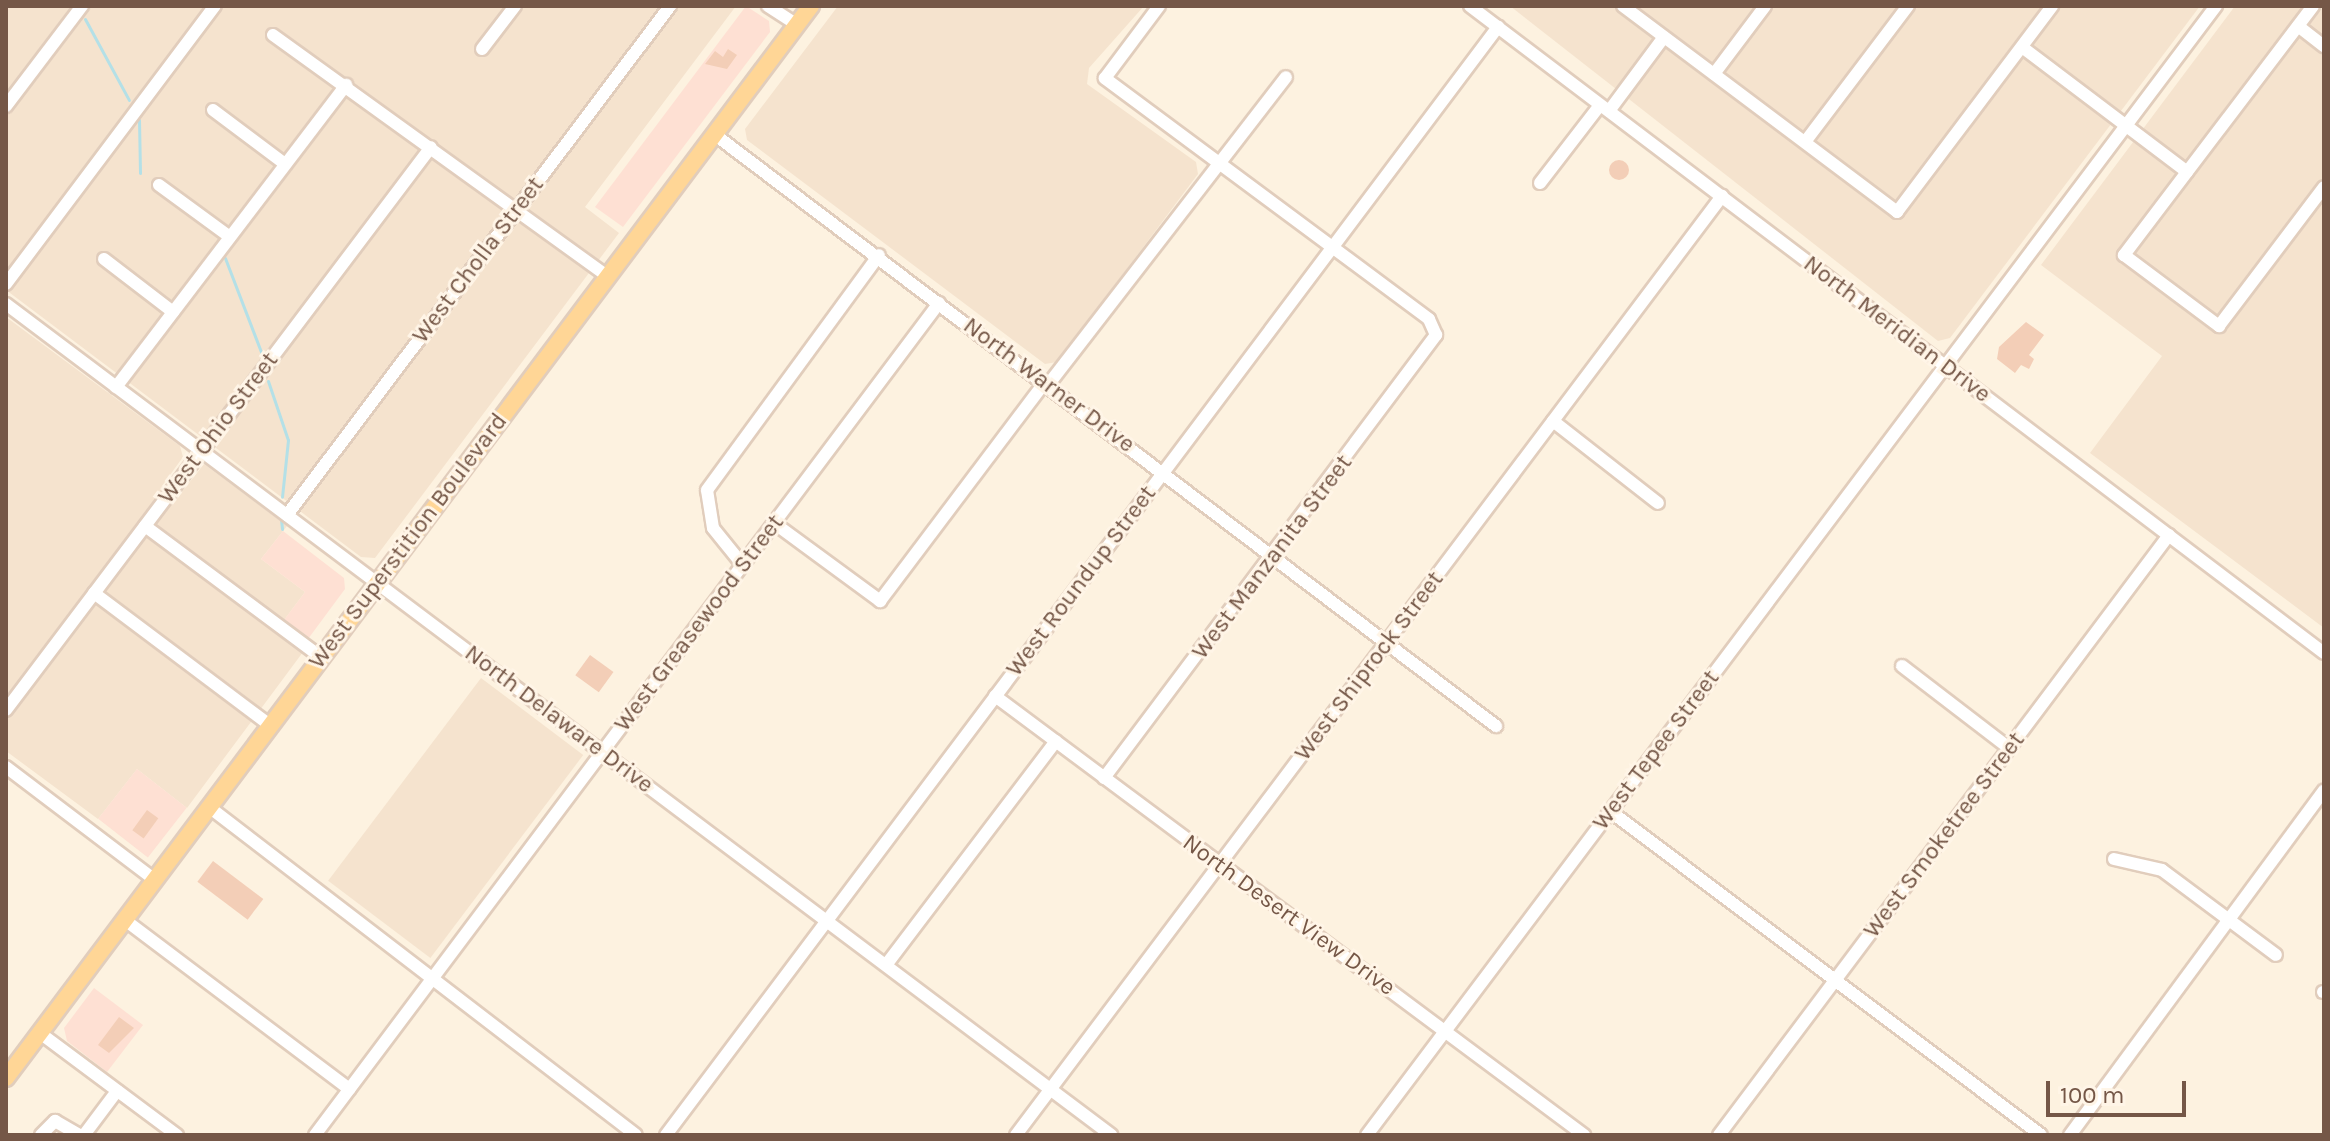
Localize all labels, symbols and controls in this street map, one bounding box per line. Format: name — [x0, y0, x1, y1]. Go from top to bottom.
street label: West Cholla Street — [406, 171, 550, 349]
street label: North Meridian Drive — [1798, 249, 1996, 409]
street label: North Warner Drive — [958, 311, 1140, 459]
street label: West Ohio Street — [152, 347, 284, 509]
street label: West Superstition Boulevard — [302, 408, 514, 674]
street label: West Manzanita Street — [1186, 449, 1358, 665]
street label: West Roundup Street — [1000, 480, 1162, 682]
street label: West Greasewood Street — [608, 509, 790, 737]
street label: West Shiprock Street — [1288, 566, 1450, 766]
street label: North Delaware Drive — [459, 639, 659, 799]
street label: West Tepee Street — [1586, 664, 1726, 836]
street label: West Smoketree Street — [1857, 726, 2031, 944]
street label: North Desert View Drive — [1177, 828, 1401, 1002]
scale bar — [2050, 1065, 2190, 1115]
text: 100 m — [2060, 1081, 2125, 1109]

